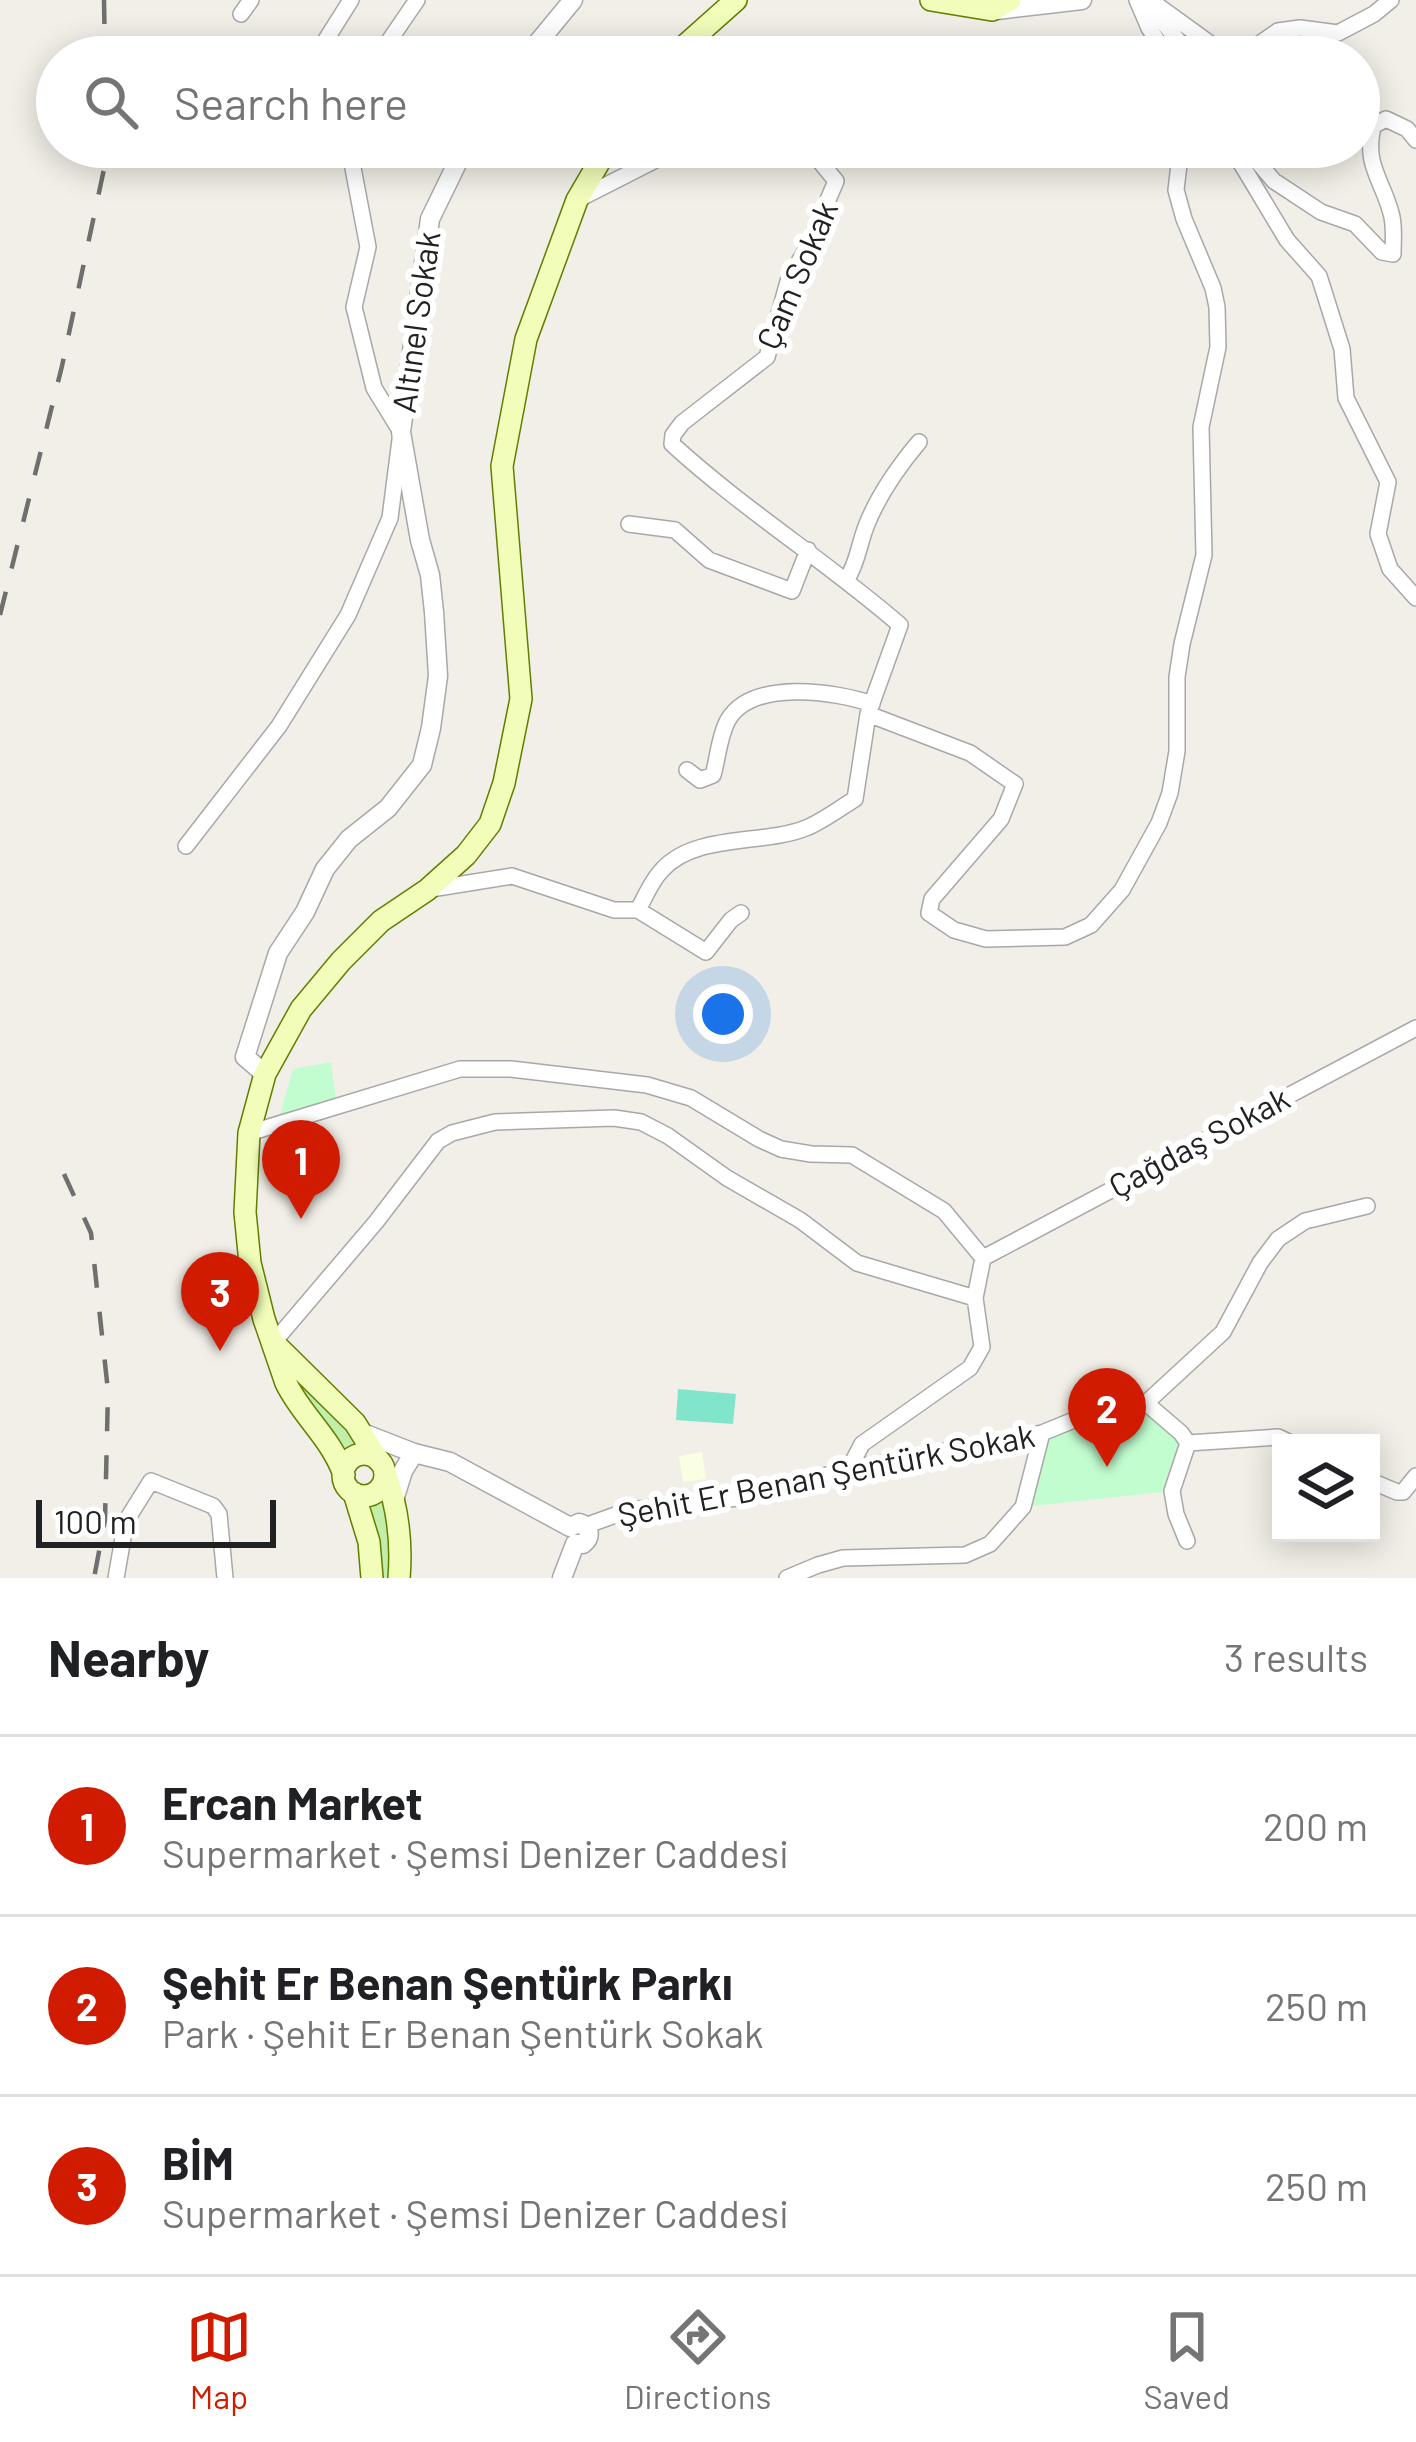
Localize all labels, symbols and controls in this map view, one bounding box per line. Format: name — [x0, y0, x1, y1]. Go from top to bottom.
search box — [36, 36, 1380, 168]
icon: search — [78, 69, 144, 135]
text: Search here — [174, 75, 408, 129]
street label: Çam Sokak — [747, 194, 845, 355]
street label: Altınel Sokak — [382, 229, 448, 415]
your location — [693, 984, 753, 1044]
street label: Çağdaş Sokak — [1101, 1077, 1296, 1205]
pin: 1 — [262, 1120, 340, 1219]
pin: 3 — [181, 1252, 259, 1351]
pin: 2 — [1068, 1368, 1146, 1467]
street label: Şehit Er Benan Şentürk Sokak — [614, 1414, 1038, 1534]
map controls — [1272, 1434, 1380, 1542]
button: layers — [1272, 1434, 1380, 1542]
scale bar — [36, 1494, 276, 1547]
text: 100 m — [54, 1501, 137, 1541]
text: Nearby — [48, 1626, 209, 1687]
text: 3 results — [1224, 1633, 1368, 1680]
text: Ercan Market — [162, 1775, 423, 1829]
text: 1 — [80, 1802, 94, 1849]
text: 200 m — [1263, 1802, 1368, 1849]
text: Supermarket · Şemsi Denizer Caddesi — [162, 1829, 789, 1876]
text: Şehit Er Benan Şentürk Parkı — [162, 1955, 733, 2009]
text: 2 — [76, 1982, 98, 2029]
text: 250 m — [1265, 1982, 1368, 2029]
text: Park · Şehit Er Benan Şentürk Sokak — [162, 2009, 764, 2056]
text: BİM — [162, 2135, 234, 2189]
text: 3 — [76, 2162, 98, 2209]
text: 250 m — [1265, 2162, 1368, 2209]
text: Supermarket · Şemsi Denizer Caddesi — [162, 2189, 789, 2236]
tab: Map — [186, 2304, 252, 2416]
tab: Directions — [624, 2304, 771, 2416]
tab: Saved — [1143, 2304, 1230, 2416]

